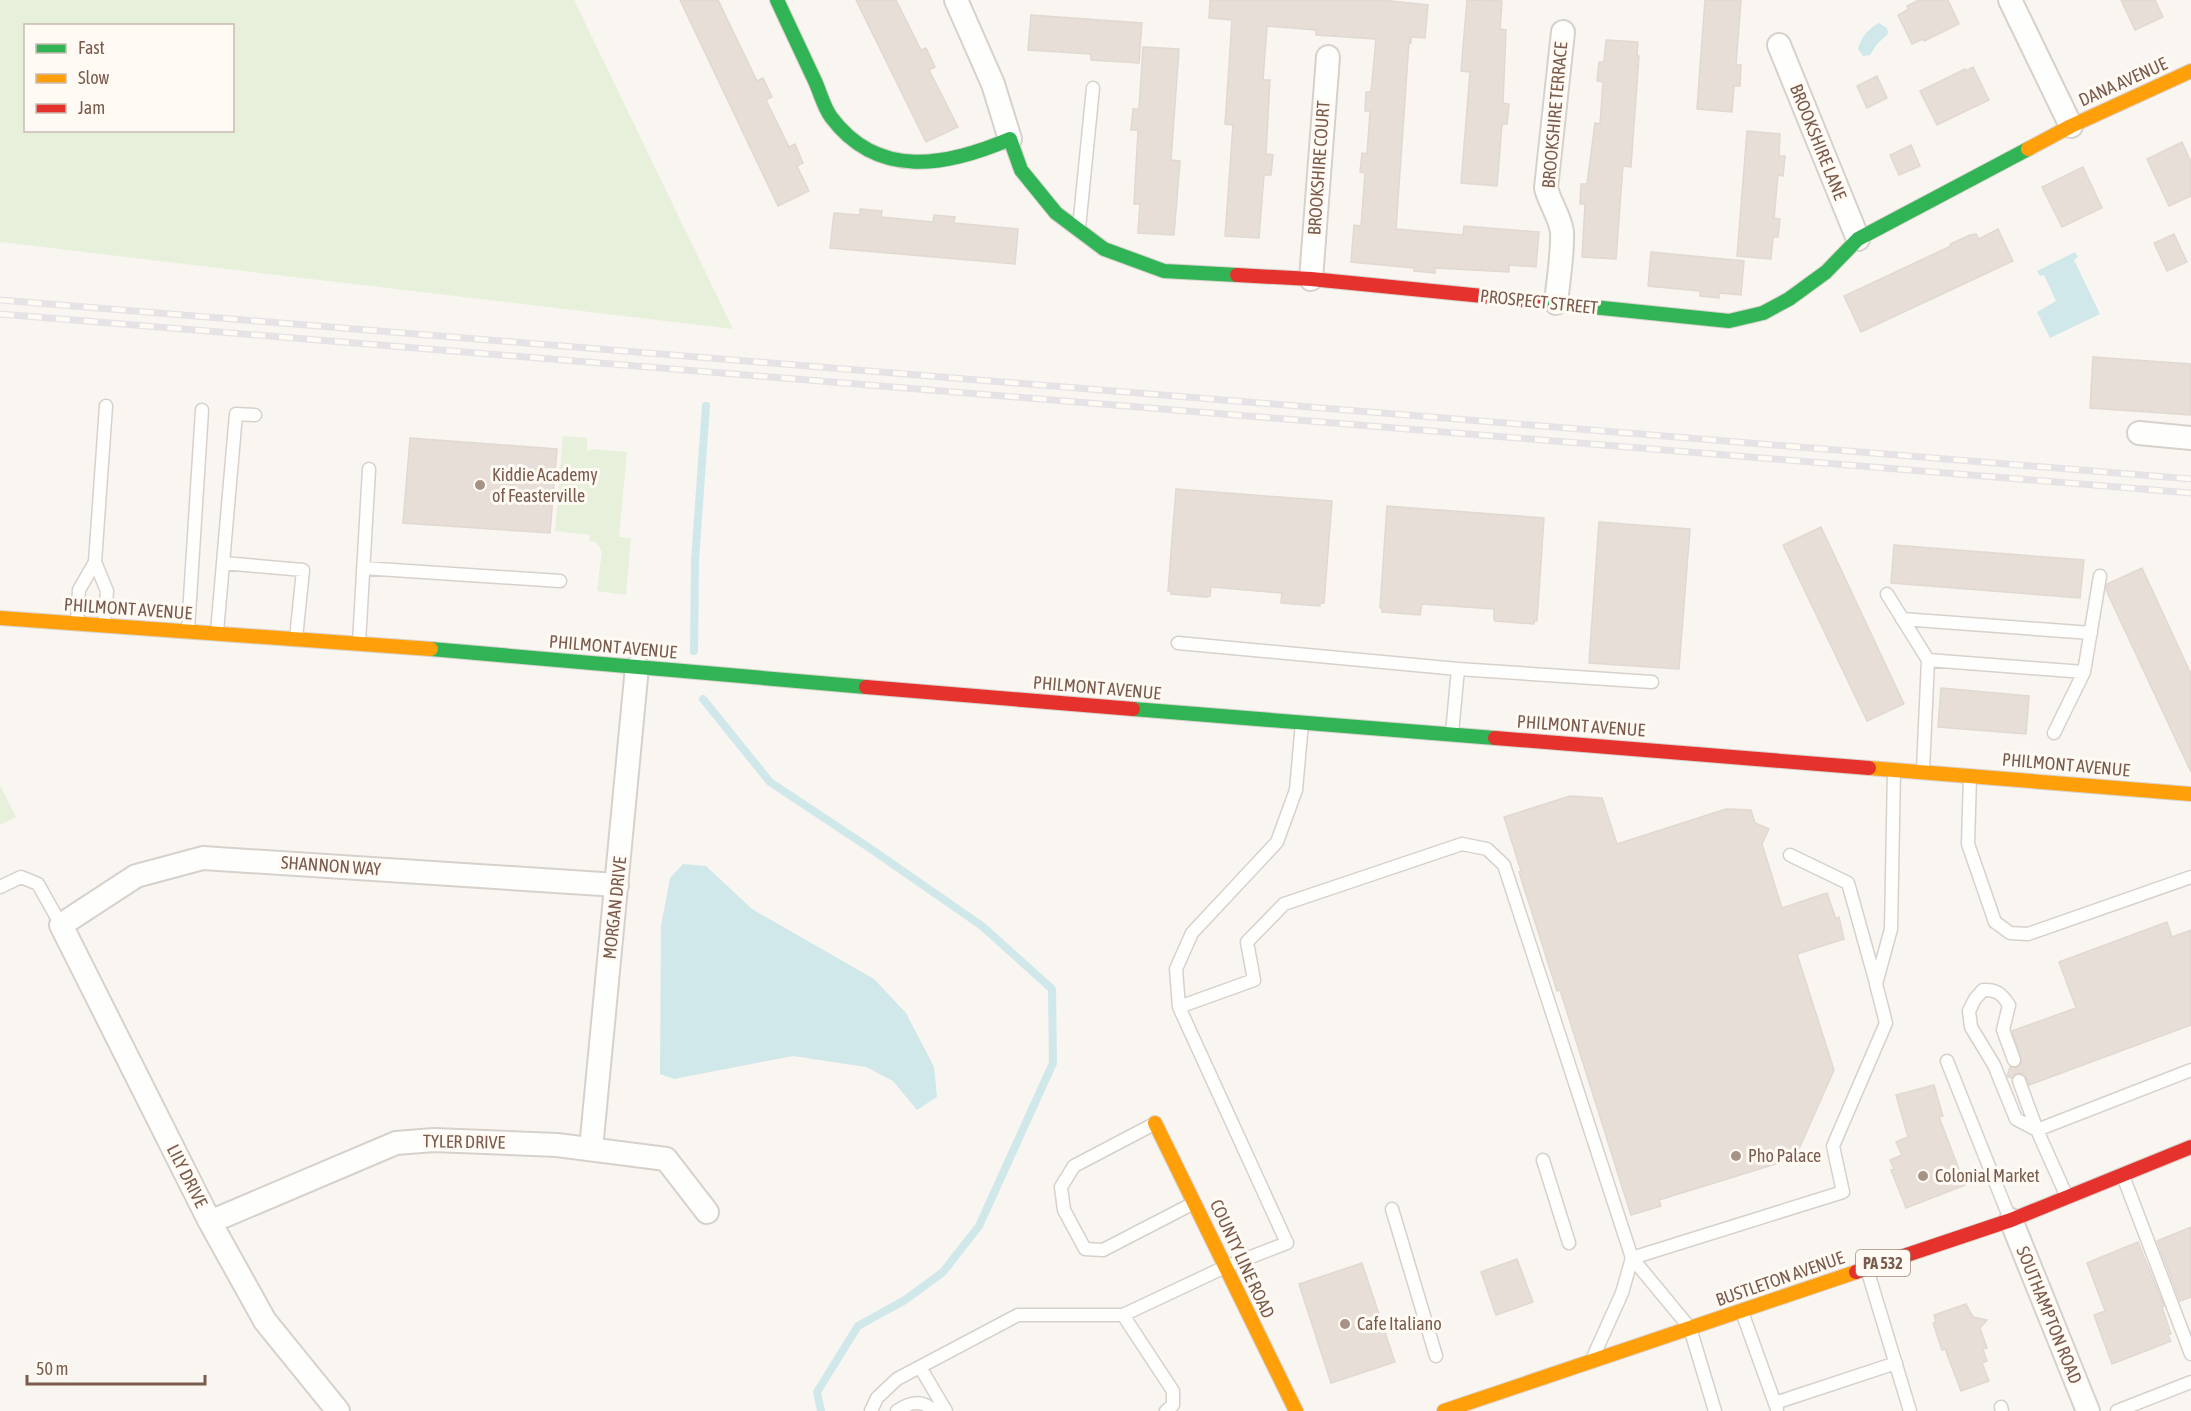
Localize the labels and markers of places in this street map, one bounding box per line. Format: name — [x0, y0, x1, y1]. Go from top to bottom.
place label: Kiddie Academy of Feasterville — [492, 464, 598, 506]
marker: Kiddie Academy of Feasterville — [473, 478, 487, 492]
place label: Pho Palace — [1748, 1145, 1821, 1166]
marker: Pho Palace — [1729, 1149, 1743, 1163]
place label: Colonial Market — [1935, 1165, 2040, 1186]
marker: Colonial Market — [1916, 1169, 1930, 1183]
place label: Cafe Italiano — [1357, 1313, 1442, 1334]
marker: Cafe Italiano — [1338, 1317, 1352, 1331]

